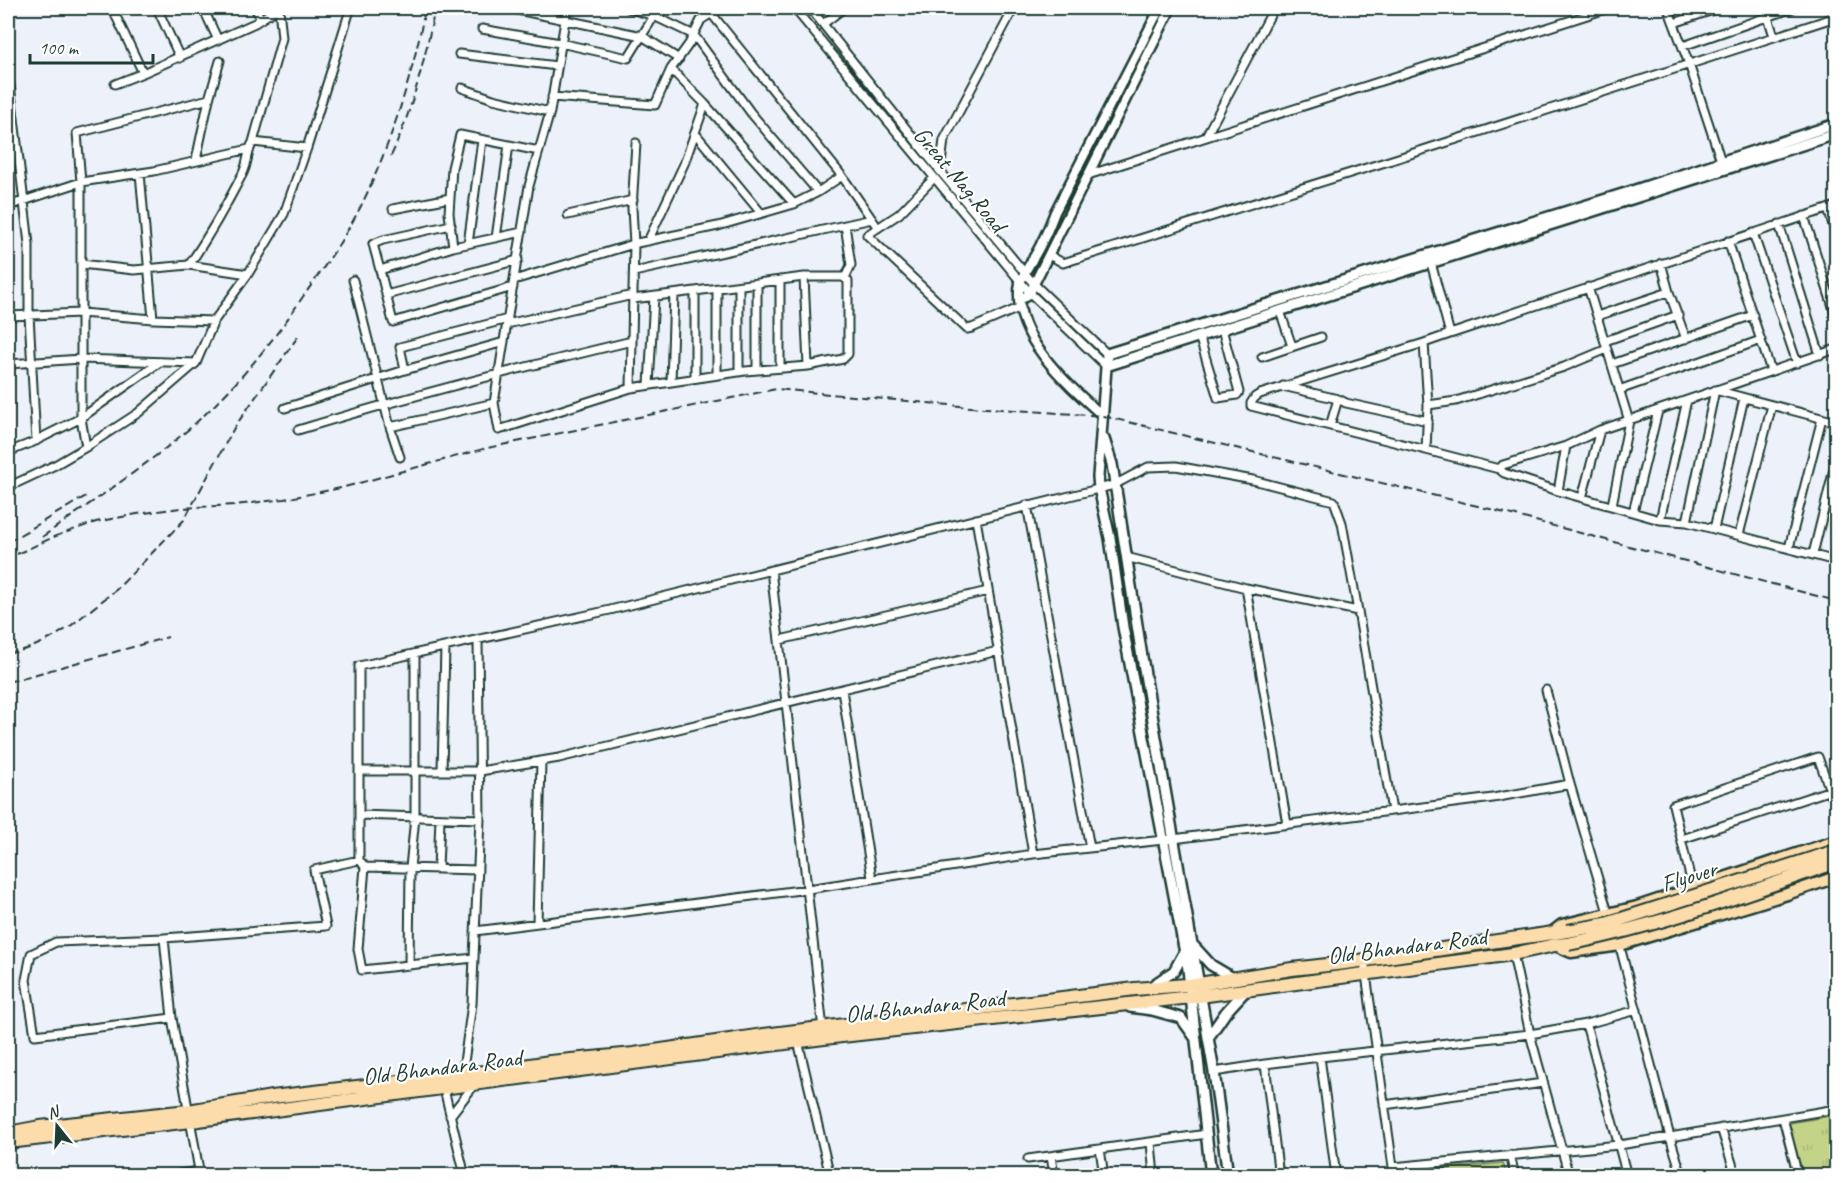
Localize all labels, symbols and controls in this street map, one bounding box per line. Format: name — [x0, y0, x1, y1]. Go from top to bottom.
scale bar — [30, 27, 153, 65]
text: 100 m — [39, 37, 80, 59]
street label: Great Nag Road — [907, 120, 1015, 241]
street label: Flyover — [1658, 853, 1723, 899]
street label: Old Bhandara Road — [1326, 921, 1492, 971]
street label: Old Bhandara Road — [844, 982, 1010, 1029]
street label: Old Bhandara Road — [361, 1042, 527, 1092]
north arrow — [27, 1096, 87, 1156]
text: N — [45, 1101, 63, 1124]

